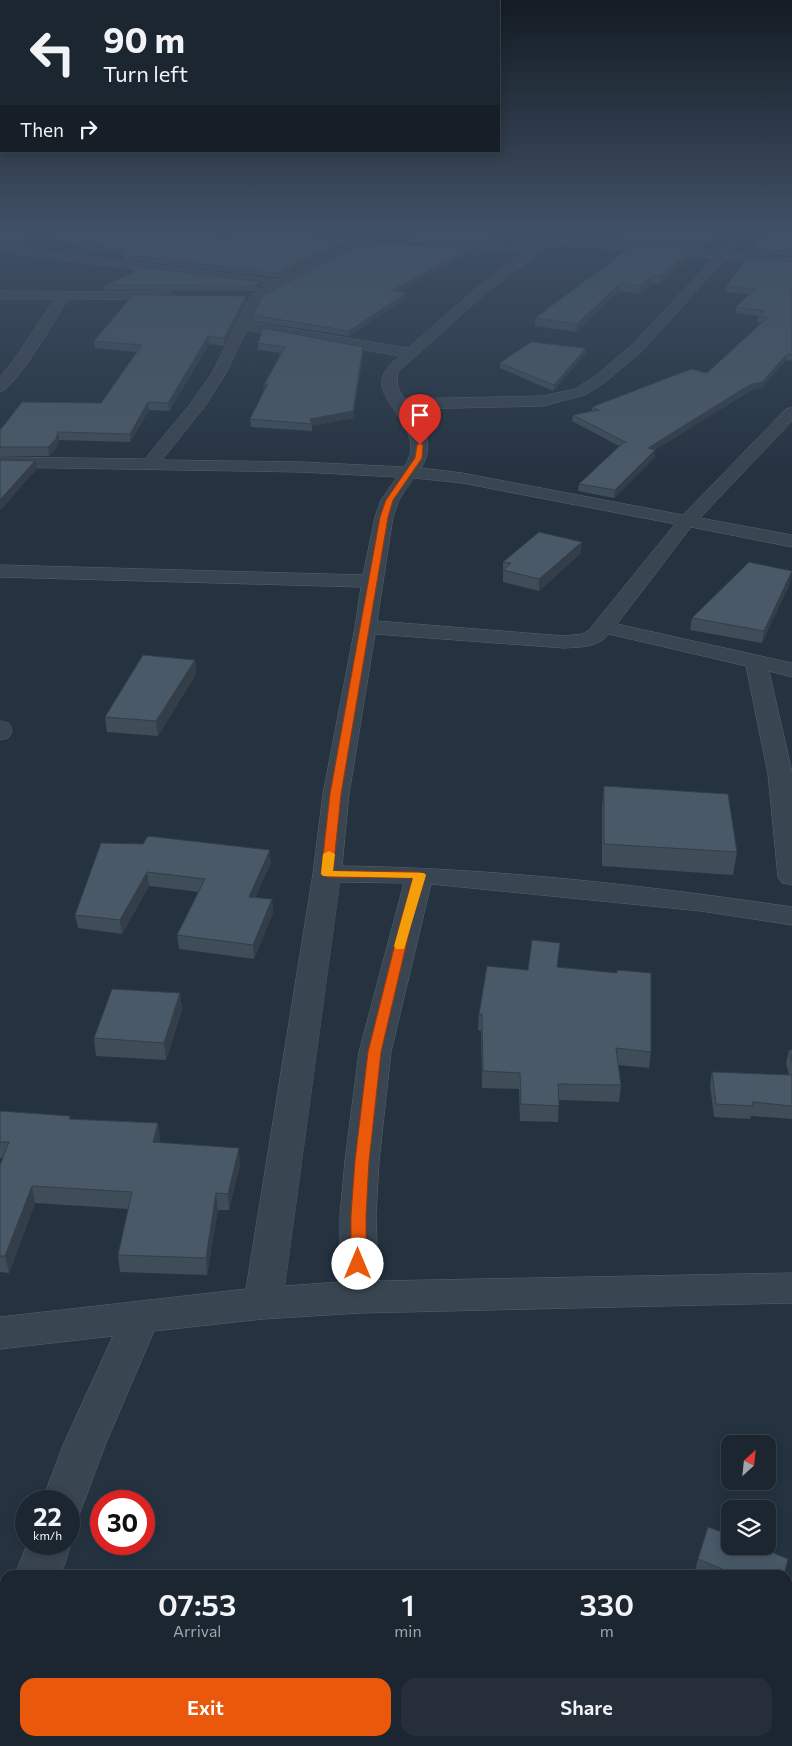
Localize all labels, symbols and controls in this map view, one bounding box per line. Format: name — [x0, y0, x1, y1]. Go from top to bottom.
text: 90 m — [103, 17, 185, 60]
icon: left — [20, 20, 85, 85]
text: Turn left — [103, 60, 188, 87]
icon: right — [74, 115, 102, 143]
text: Then — [20, 118, 64, 141]
pin — [399, 394, 441, 445]
icon: arrive — [406, 401, 434, 429]
position arrow — [331, 1237, 383, 1289]
north arrow — [721, 1435, 776, 1490]
map controls — [721, 1435, 776, 1555]
speed limit sign: 30 — [90, 1490, 155, 1555]
button: layers — [721, 1500, 776, 1555]
text: 22 — [33, 1501, 62, 1531]
text: km/h — [33, 1528, 62, 1542]
text: 07:53 — [158, 1585, 236, 1622]
text: 1 — [401, 1585, 415, 1622]
text: 330 — [580, 1585, 634, 1622]
text: Arrival — [173, 1621, 221, 1640]
text: min — [394, 1621, 422, 1640]
text: m — [600, 1621, 614, 1640]
button: Exit — [20, 1678, 391, 1736]
button: Share — [401, 1678, 772, 1736]

